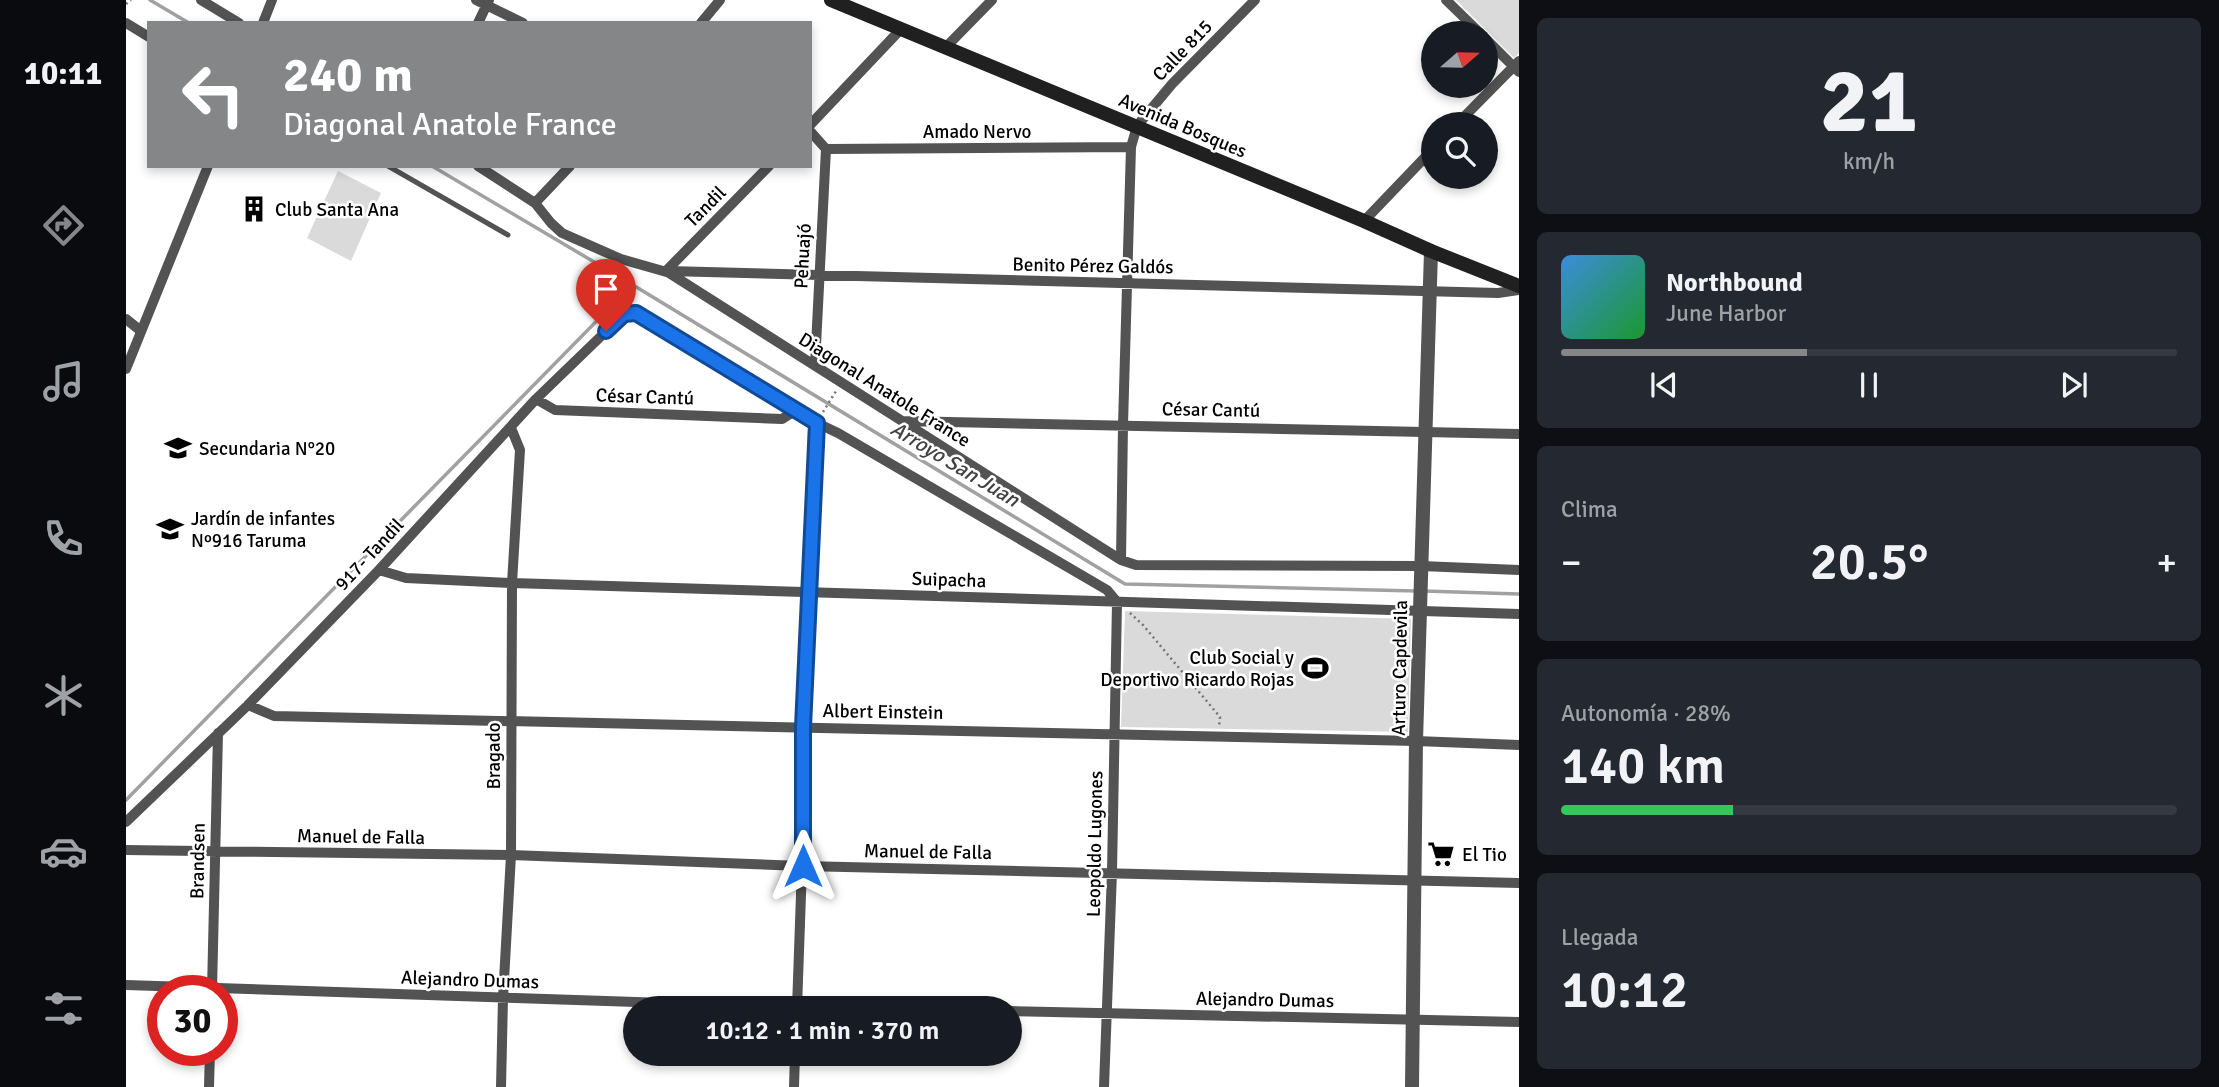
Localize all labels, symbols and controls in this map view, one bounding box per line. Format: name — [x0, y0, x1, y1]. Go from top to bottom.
street label: Calle 815 — [1148, 15, 1218, 86]
north arrow — [1421, 21, 1498, 98]
map controls — [1421, 21, 1498, 189]
text: 240 m — [283, 45, 413, 105]
text: 21 — [1820, 45, 1918, 158]
icon: left — [168, 49, 259, 140]
text: 10:11 — [24, 54, 102, 93]
street label: Avenida Bosques — [1115, 88, 1250, 164]
text: Diagonal Anatole France — [283, 105, 617, 144]
button: search — [1421, 112, 1498, 189]
street label: Amado Nervo — [923, 120, 1031, 144]
text: km/h — [1843, 147, 1895, 176]
street label: Tandil — [680, 181, 731, 232]
building icon: Club Santa Ana — [239, 194, 269, 224]
place label: Club Santa Ana — [275, 198, 399, 222]
icon: directions — [39, 201, 88, 250]
street label: Pehuajó — [789, 223, 817, 289]
street label: Benito Pérez Galdós — [1012, 253, 1174, 279]
pin — [576, 259, 636, 331]
text: Northbound — [1666, 267, 1803, 299]
icon: arrive — [587, 270, 625, 308]
text: June Harbor — [1666, 299, 1786, 328]
street label: Diagonal Anatole France — [794, 327, 975, 453]
icon: music — [39, 357, 88, 406]
icon: previous — [1645, 366, 1683, 404]
icon: pause — [1850, 366, 1888, 404]
icon: next — [2055, 366, 2093, 404]
street label: César Cantú — [595, 383, 695, 411]
street label: César Cantú — [1162, 397, 1260, 423]
water label: Arroyo San Juan — [886, 416, 1024, 513]
school or university icon: Secundaria N°20 — [163, 433, 193, 463]
place label: Secundaria N°20 — [199, 437, 335, 461]
text: Clima — [1561, 495, 1618, 524]
place label: Jardín de infantes Nº916 Taruma — [191, 507, 335, 553]
street label: 917- Tandil — [330, 513, 409, 596]
icon: phone — [39, 514, 88, 563]
school or university icon: Jardín de infantes Nº916 Taruma — [155, 514, 185, 544]
text: 20.5° — [1810, 530, 1928, 594]
text: − — [1561, 539, 1582, 586]
text: + — [2156, 539, 2177, 586]
street label: Suipacha — [911, 567, 987, 593]
street label: Arturo Capdevila — [1387, 600, 1413, 736]
place label: Club Social y Deportivo Ricardo Rojas — [1100, 646, 1294, 692]
sports icon: Club Social y Deportivo Ricardo Rojas — [1300, 653, 1330, 683]
icon: climate — [39, 671, 88, 720]
street label: Albert Einstein — [822, 699, 944, 725]
text: Autonomía · 28% — [1561, 699, 1731, 728]
street label: Bragado — [482, 722, 506, 790]
text: 140 km — [1561, 734, 1725, 798]
street label: Leopoldo Lugones — [1082, 771, 1108, 917]
street label: Brandsen — [185, 823, 211, 899]
street label: Manuel de Falla — [297, 824, 425, 850]
icon: car — [39, 827, 88, 876]
position arrow — [766, 829, 840, 903]
street label: Manuel de Falla — [864, 839, 992, 865]
supermarket icon: El Tio — [1426, 839, 1456, 869]
place label: El Tio — [1462, 843, 1507, 867]
text: Llegada — [1561, 923, 1638, 952]
text: 10:12 — [1561, 958, 1688, 1022]
street label: Alejandro Dumas — [401, 966, 539, 994]
speed limit sign: 30 — [147, 975, 238, 1066]
icon: filters — [39, 984, 88, 1033]
street label: Alejandro Dumas — [1196, 987, 1334, 1013]
text: 10:12 · 1 min · 370 m — [706, 1015, 939, 1047]

